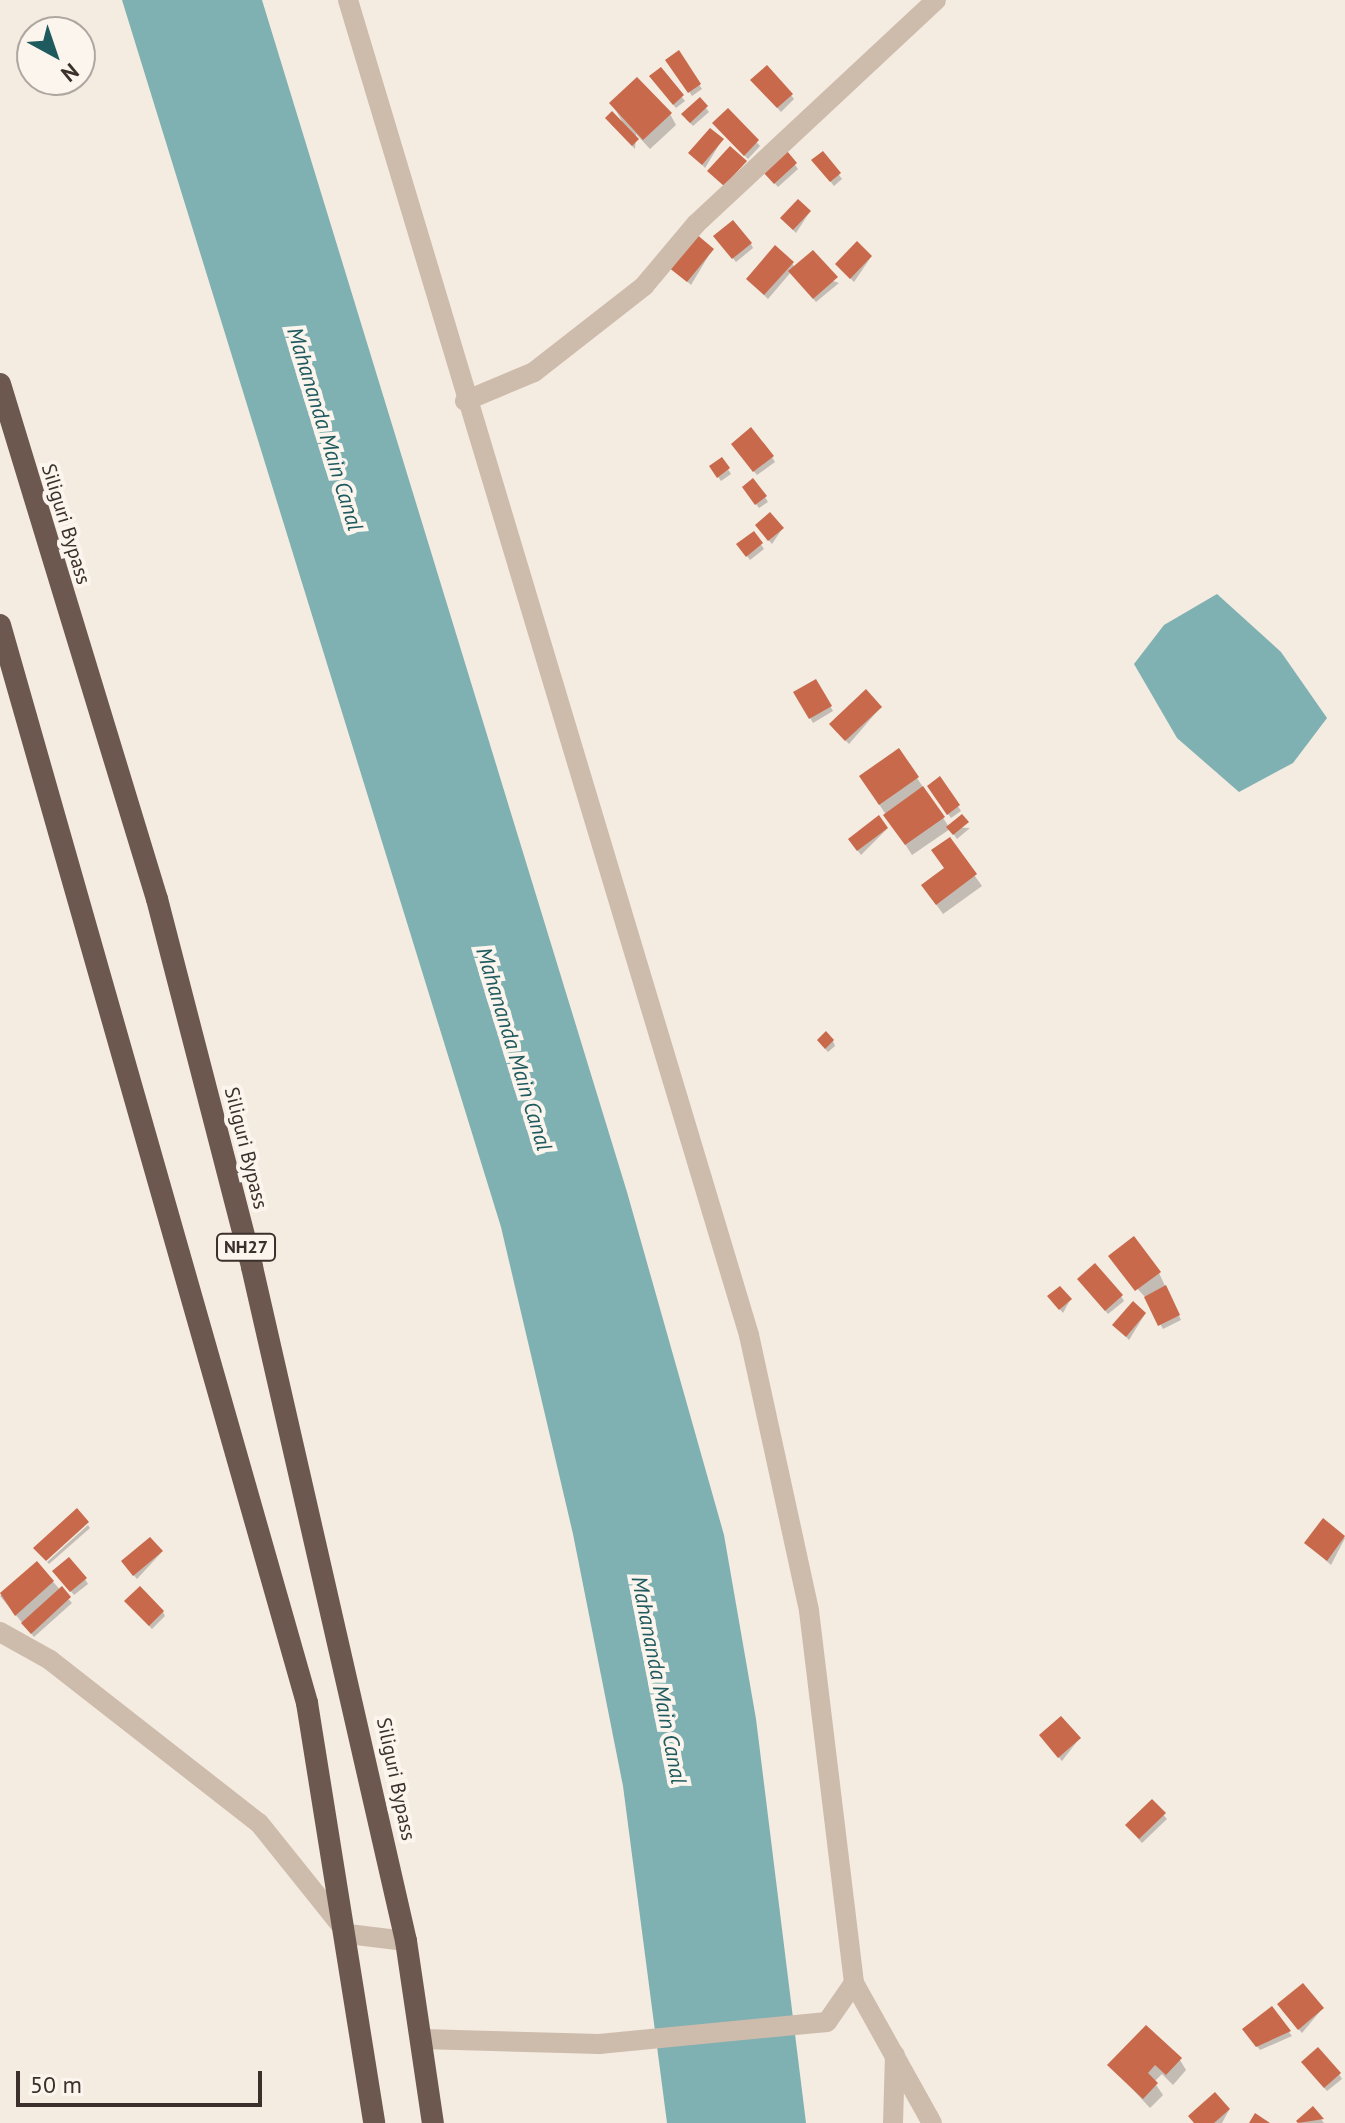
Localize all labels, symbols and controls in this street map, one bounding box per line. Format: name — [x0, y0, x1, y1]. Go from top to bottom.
north arrow — [16, 16, 96, 96]
text: N — [56, 57, 85, 88]
water label: Mahananda Main Canal — [281, 324, 369, 534]
street label: Siliguri Bypass — [36, 461, 96, 587]
water label: Mahananda Main Canal — [470, 944, 558, 1154]
street label: Siliguri Bypass — [219, 1085, 273, 1211]
road number: NH27 — [216, 1233, 276, 1261]
water label: Mahananda Main Canal — [626, 1574, 692, 1786]
street label: Siliguri Bypass — [371, 1715, 421, 1843]
scale bar — [20, 2055, 266, 2105]
text: 50 m — [30, 2069, 82, 2100]

